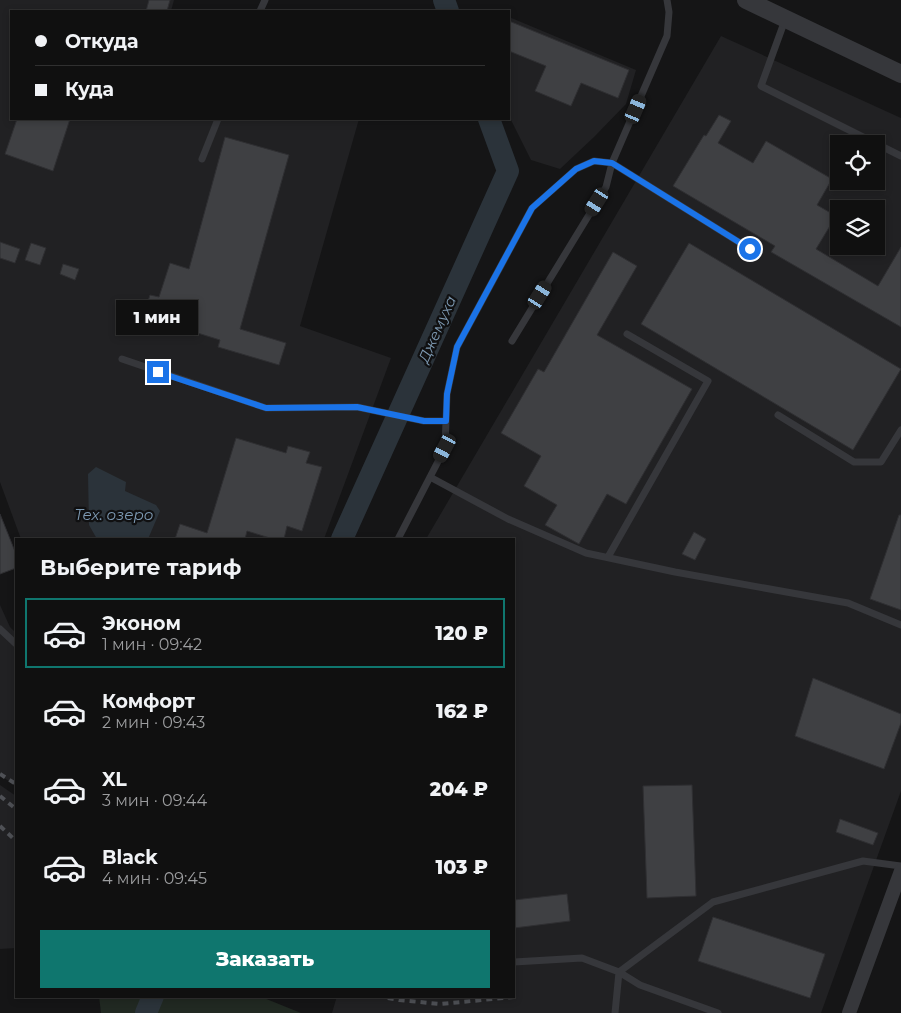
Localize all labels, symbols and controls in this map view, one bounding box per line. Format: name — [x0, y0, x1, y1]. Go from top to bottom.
text: Откуда — [65, 30, 139, 53]
text: Куда — [65, 78, 114, 101]
car — [623, 92, 648, 126]
map controls — [830, 135, 885, 255]
button: locate — [830, 135, 885, 190]
car — [582, 185, 611, 219]
button: layers — [830, 200, 885, 255]
route start — [739, 238, 761, 260]
car — [525, 278, 554, 312]
water label: Джемуха — [413, 293, 460, 367]
callout: 1 мин — [117, 300, 199, 334]
text: 1 мин — [133, 308, 181, 327]
route end — [147, 361, 169, 383]
car — [431, 431, 458, 465]
water label: Тех. озеро — [75, 505, 153, 524]
text: Выберите тариф — [40, 554, 241, 581]
icon: car — [42, 611, 87, 656]
text: Эконом — [102, 612, 181, 635]
text: 120 ₽ — [435, 622, 488, 645]
text: 1 мин · 09:42 — [102, 635, 202, 654]
icon: car — [42, 689, 87, 734]
text: Комфорт — [102, 690, 195, 713]
text: 162 ₽ — [436, 700, 488, 723]
text: 2 мин · 09:43 — [102, 713, 205, 732]
icon: car — [42, 767, 87, 812]
text: XL — [102, 768, 127, 791]
text: 204 ₽ — [430, 778, 488, 801]
text: 3 мин · 09:44 — [102, 791, 207, 810]
icon: car — [42, 845, 87, 890]
text: Black — [102, 846, 158, 869]
text: 103 ₽ — [435, 856, 488, 879]
text: 4 мин · 09:45 — [102, 869, 207, 888]
button: Заказать — [40, 930, 490, 988]

